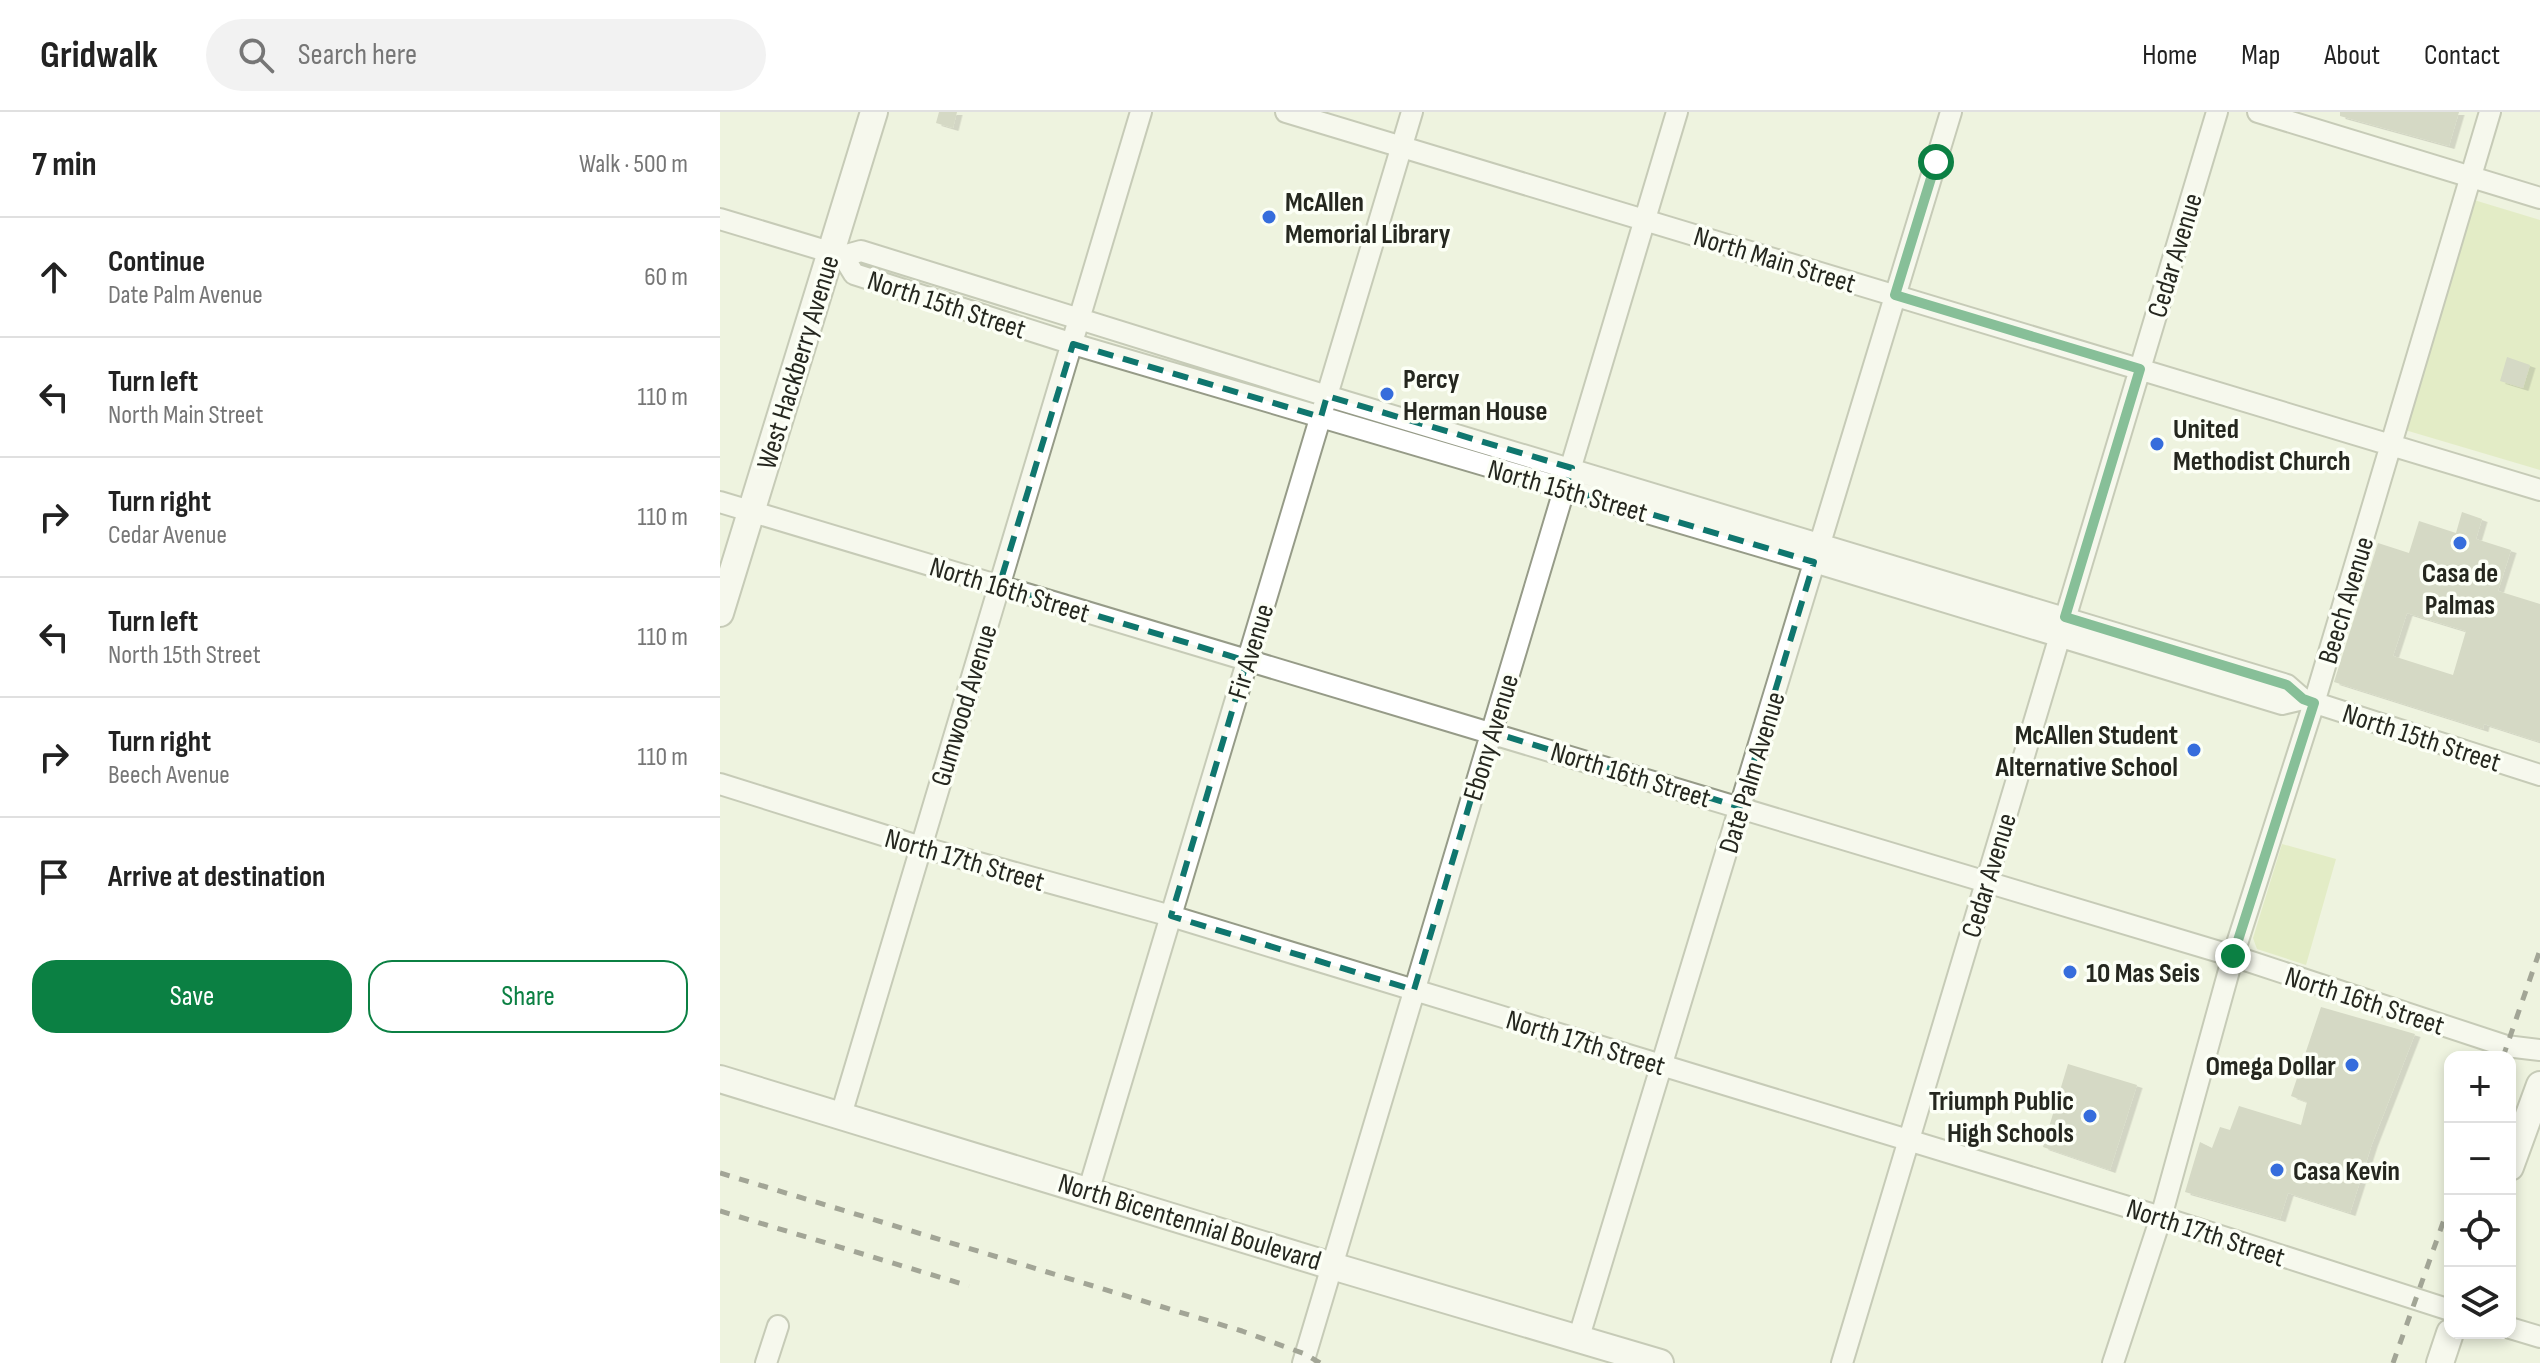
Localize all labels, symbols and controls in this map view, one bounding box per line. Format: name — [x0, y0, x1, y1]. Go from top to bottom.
search box — [206, 19, 766, 91]
text: Gridwalk — [40, 33, 158, 78]
icon: search — [234, 33, 278, 77]
text: Search here — [298, 37, 417, 73]
text: Home — [2142, 39, 2197, 72]
text: Map — [2241, 39, 2280, 72]
text: About — [2324, 39, 2380, 72]
text: Contact — [2424, 39, 2500, 72]
text: 7 min — [32, 144, 97, 185]
route start — [1918, 144, 1954, 180]
text: Walk · 500 m — [579, 149, 688, 180]
place label: McAllen Memorial Library — [1285, 186, 1451, 251]
street label: Cedar Avenue — [2141, 189, 2210, 321]
marker: McAllen Memorial Library — [1260, 208, 1278, 226]
street label: North Main Street — [1690, 220, 1859, 301]
text: Continue — [108, 244, 205, 280]
street label: West Hackberry Avenue — [750, 252, 847, 473]
icon: ahead — [32, 255, 76, 299]
text: 60 m — [644, 262, 688, 293]
street label: North 15th Street — [863, 264, 1030, 347]
text: Date Palm Avenue — [108, 280, 263, 311]
place label: Percy Herman House — [1403, 363, 1547, 428]
text: Turn left — [108, 364, 198, 400]
icon: left — [32, 375, 76, 419]
text: 110 m — [637, 382, 688, 413]
marker: Percy Herman House — [1378, 385, 1396, 403]
text: North Main Street — [108, 400, 263, 431]
place label: United Methodist Church — [2173, 413, 2350, 478]
marker: United Methodist Church — [2148, 435, 2166, 453]
street label: North 15th Street — [1484, 453, 1651, 530]
text: Turn right — [108, 484, 211, 520]
icon: right — [32, 495, 76, 539]
text: 110 m — [637, 502, 688, 533]
text: Cedar Avenue — [108, 520, 227, 551]
street label: Beech Avenue — [2311, 533, 2381, 668]
marker: Casa de Palmas — [2451, 534, 2469, 552]
street label: North 16th Street — [926, 550, 1093, 630]
place label: Casa de Palmas — [2422, 557, 2498, 622]
street label: Fir Avenue — [1221, 600, 1281, 703]
text: Turn left — [108, 604, 198, 640]
icon: left — [32, 615, 76, 659]
street label: Gumwood Avenue — [924, 621, 1005, 790]
text: 110 m — [637, 622, 688, 653]
text: North 15th Street — [108, 640, 261, 671]
street label: Ebony Avenue — [1457, 670, 1526, 805]
street label: Date Palm Avenue — [1712, 688, 1793, 857]
street label: North 15th Street — [2338, 697, 2505, 780]
place label: McAllen Student Alternative School — [1994, 719, 2178, 784]
text: Turn right — [108, 724, 211, 760]
icon: right — [32, 735, 76, 779]
street label: North 16th Street — [1547, 735, 1714, 815]
marker: McAllen Student Alternative School — [2185, 741, 2203, 759]
text: 110 m — [637, 742, 688, 773]
text: Beech Avenue — [108, 760, 230, 791]
street label: Cedar Avenue — [1955, 809, 2024, 941]
street label: North 17th Street — [881, 822, 1048, 899]
icon: arrive — [32, 855, 76, 899]
text: Arrive at destination — [108, 859, 325, 895]
route end — [2215, 938, 2251, 974]
place label: 10 Mas Seis — [2086, 957, 2200, 990]
button: Save — [32, 960, 352, 1033]
button: Share — [368, 960, 688, 1033]
street label: North 16th Street — [2281, 960, 2448, 1043]
marker: 10 Mas Seis — [2061, 963, 2079, 981]
street label: North 17th Street — [1502, 1004, 1669, 1083]
place label: Omega Dollar — [2205, 1050, 2336, 1083]
map controls — [2444, 1051, 2516, 1339]
button: + — [2444, 1051, 2516, 1123]
marker: Omega Dollar — [2343, 1056, 2361, 1074]
place label: Triumph Public High Schools — [1929, 1085, 2074, 1150]
marker: Triumph Public High Schools — [2081, 1107, 2099, 1125]
button: − — [2444, 1123, 2516, 1195]
place label: Casa Kevin — [2293, 1155, 2400, 1188]
marker: Casa Kevin — [2268, 1161, 2286, 1179]
street label: North Bicentennial Boulevard — [1054, 1167, 1325, 1278]
street label: North 17th Street — [2122, 1192, 2289, 1275]
button: locate — [2444, 1195, 2516, 1267]
button: layers — [2444, 1267, 2516, 1339]

